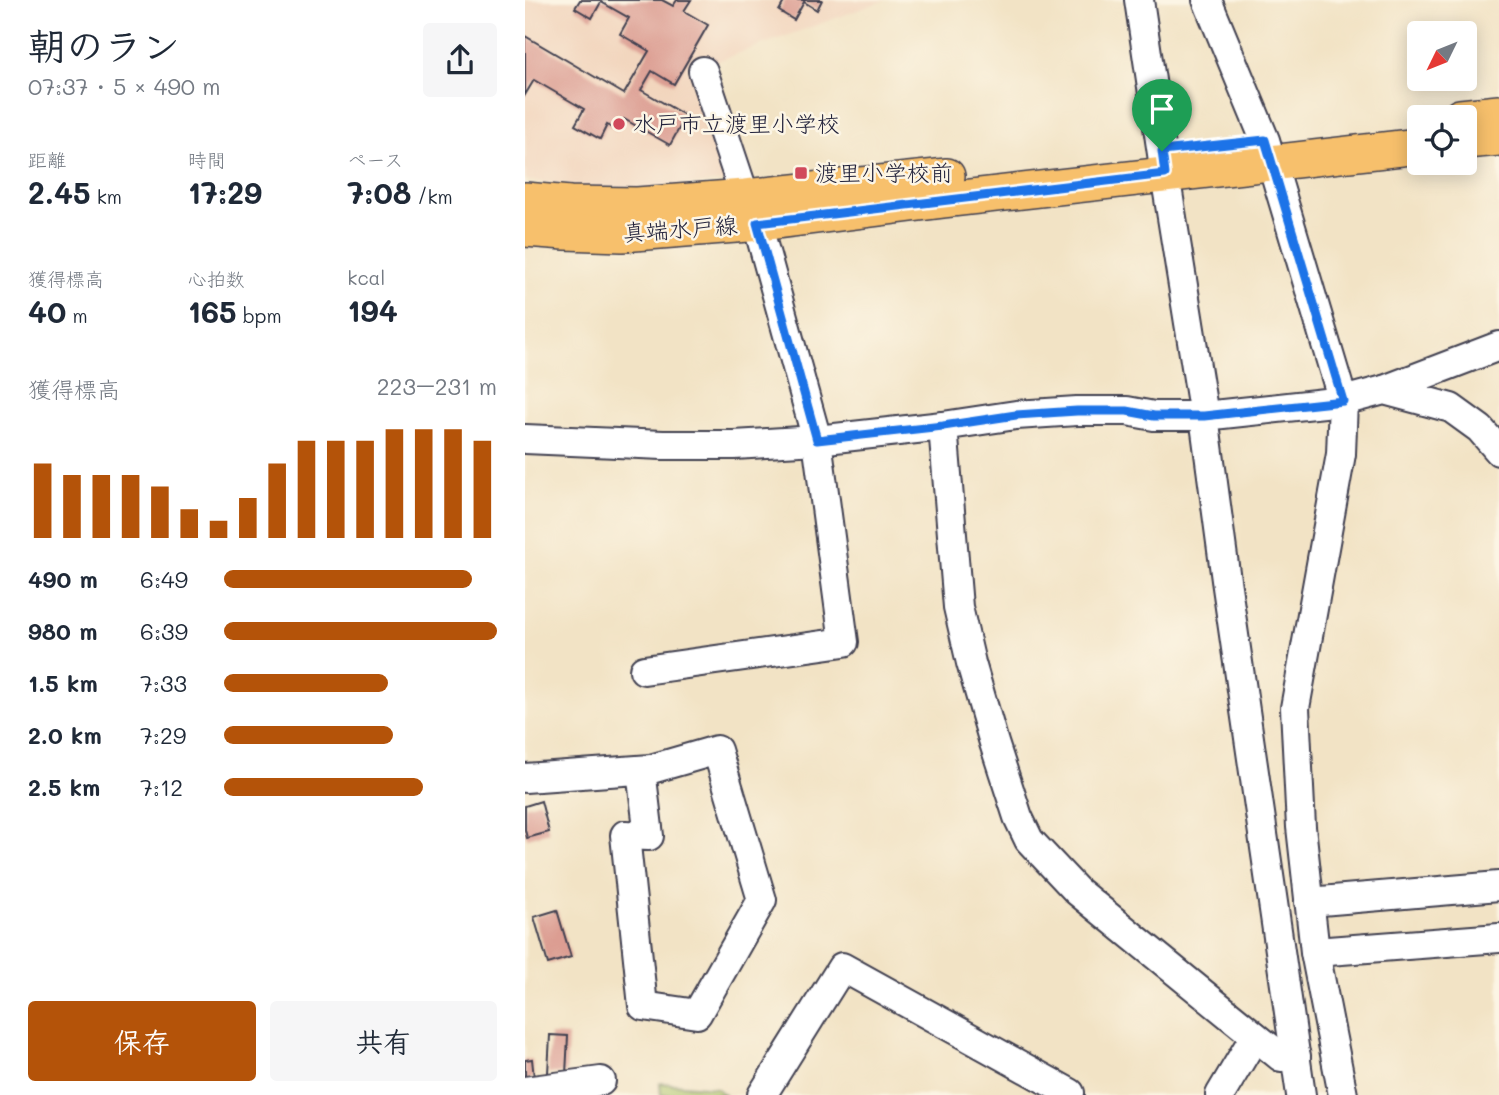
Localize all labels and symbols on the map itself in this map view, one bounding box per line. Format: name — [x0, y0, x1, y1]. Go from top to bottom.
north arrow — [1407, 21, 1477, 91]
pin — [1132, 79, 1192, 151]
place label: 水戸市立渡里小学校 — [633, 108, 840, 138]
marker: 水戸市立渡里小学校 — [611, 116, 627, 132]
place label: 渡里小学校前 — [815, 157, 953, 187]
marker: 渡里小学校前 — [793, 165, 809, 181]
street label: 真端水戸線 — [622, 209, 738, 247]

